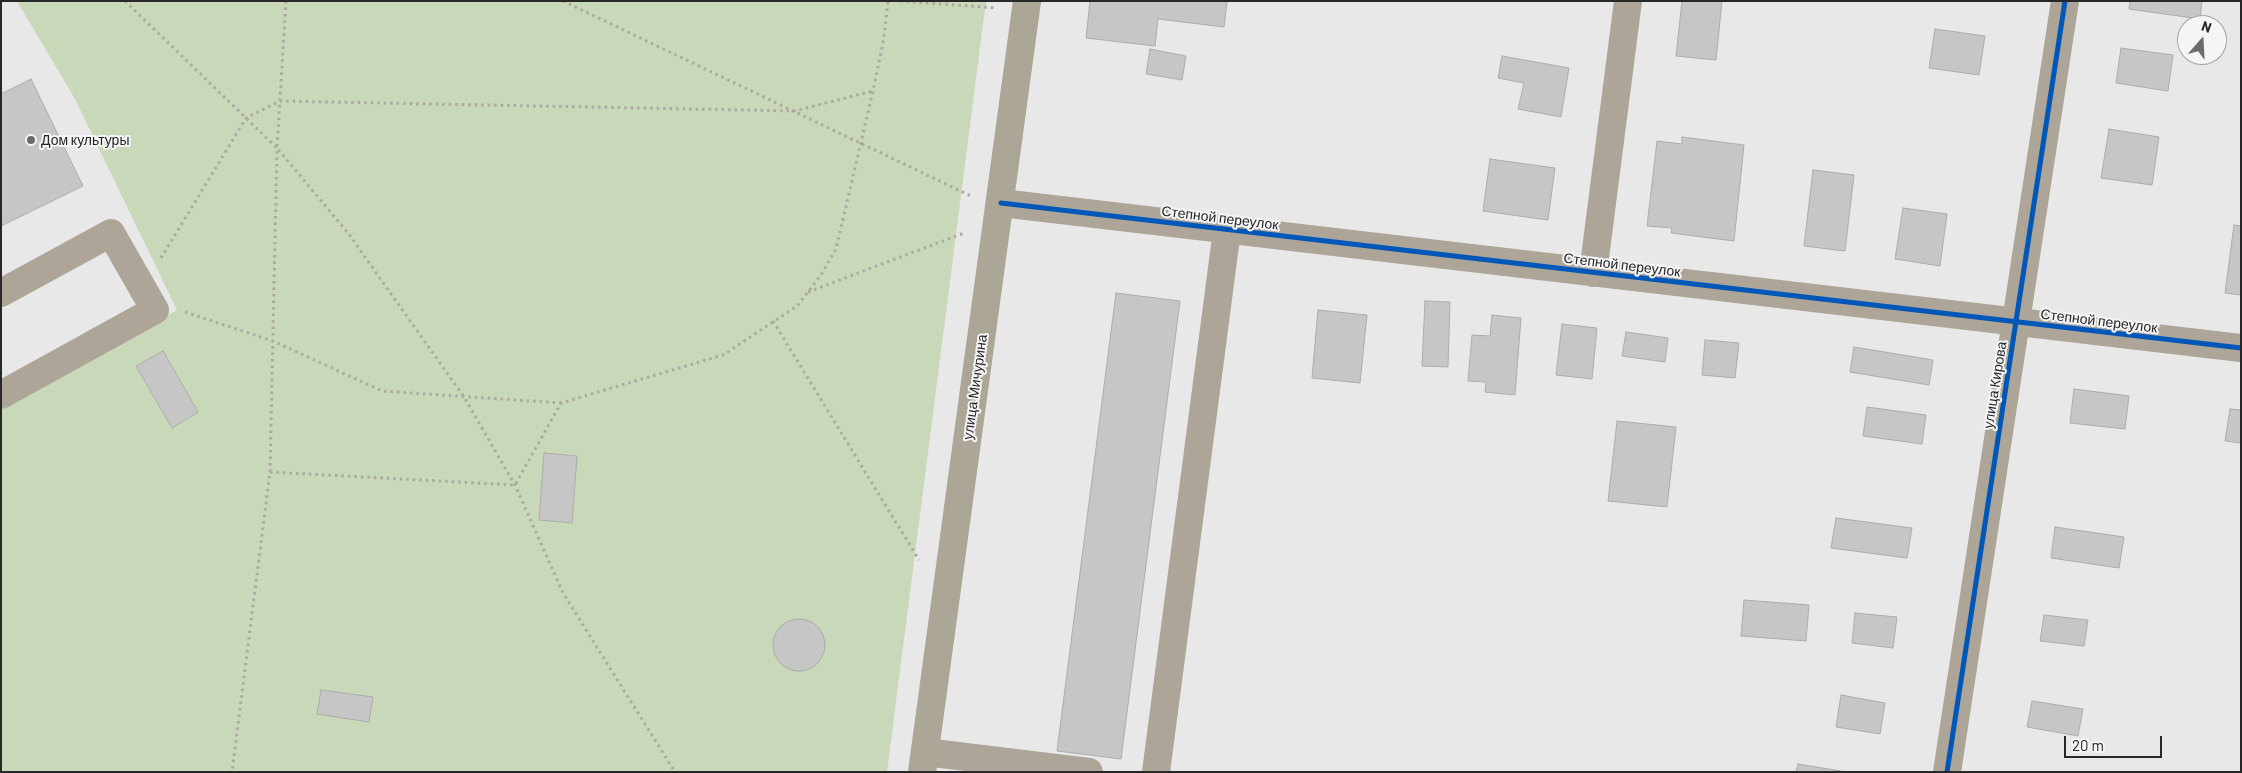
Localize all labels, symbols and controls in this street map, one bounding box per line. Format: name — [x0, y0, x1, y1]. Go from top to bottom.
north arrow — [2177, 15, 2227, 65]
text: N — [2200, 17, 2214, 36]
place label: Дом культуры — [41, 132, 129, 148]
marker: Дом культуры — [25, 134, 37, 146]
street label: Степной переулок — [1161, 202, 1279, 234]
street label: Степной переулок — [1563, 249, 1681, 281]
street label: Степной переулок — [2040, 305, 2158, 337]
street label: улица Мичурина — [959, 333, 991, 441]
street label: улица Кирова — [1980, 340, 2010, 430]
scale bar — [2067, 726, 2164, 758]
text: 20 m — [2072, 736, 2104, 754]

